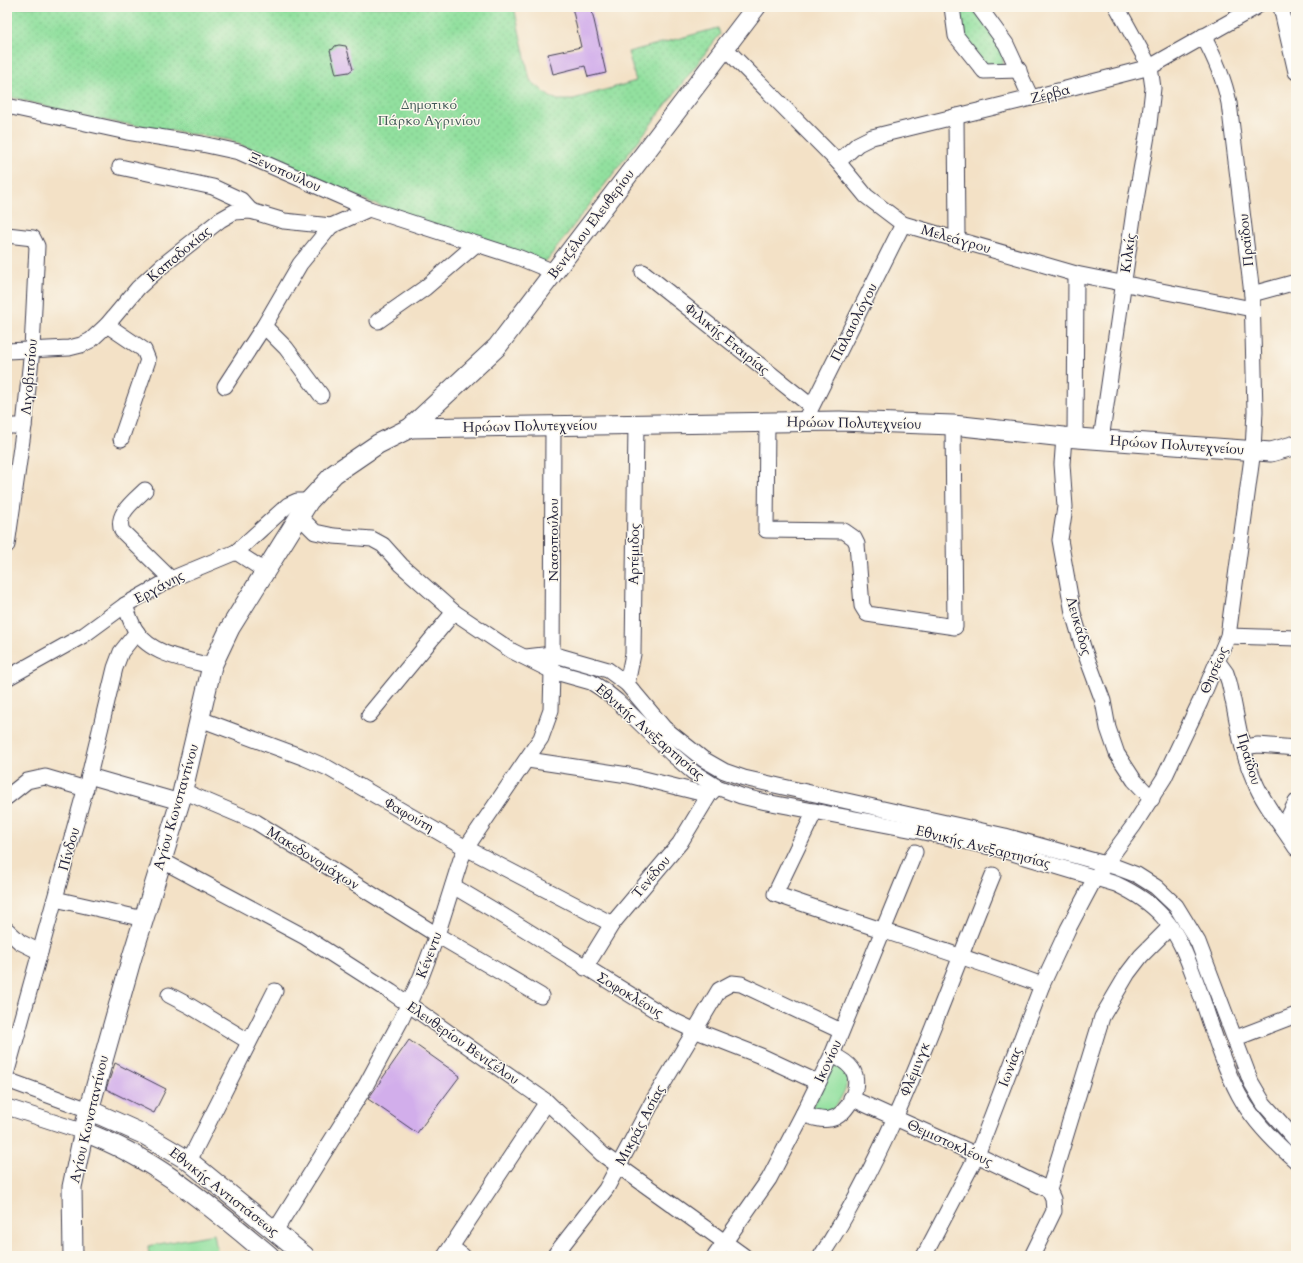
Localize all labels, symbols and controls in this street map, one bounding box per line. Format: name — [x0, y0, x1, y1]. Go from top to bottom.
street label: Ζέρβα — [1028, 80, 1072, 108]
park label: Δημοτικό Πάρκο Αγρινίου — [378, 95, 480, 130]
street label: Ξενοπούλου — [246, 148, 324, 196]
street label: Βενιζέλου Ελευθερίου — [543, 165, 639, 283]
street label: Πραϊδου — [1234, 213, 1258, 267]
street label: Μελεάγρου — [919, 220, 993, 258]
street label: Καπαδοκίας — [143, 222, 215, 286]
street label: Κιλκίς — [1116, 232, 1140, 274]
street label: Παλαιολόγου — [826, 280, 882, 364]
street label: Φιλικής Εταιρίας — [681, 299, 773, 379]
street label: Λιγοβιτσίου — [16, 338, 42, 416]
street label: Ηρώων Πολυτεχνείου — [786, 412, 922, 434]
street label: Ηρώων Πολυτεχνείου — [462, 415, 598, 437]
street label: Ηρώων Πολυτεχνείου — [1109, 431, 1245, 459]
street label: Νασοπούλου — [544, 498, 563, 582]
street label: Αρτέμιδος — [624, 523, 644, 585]
street label: Εργάνης — [131, 566, 187, 608]
street label: Λευκάδος — [1062, 594, 1096, 658]
street label: Θησέως — [1195, 643, 1233, 697]
street label: Εθνικής Ανεξαρτησίας — [592, 679, 708, 785]
street label: Πραϊδου — [1232, 731, 1266, 787]
street label: Αγίου Κωνσταντίνου — [149, 742, 203, 872]
street label: Φαφούτη — [381, 793, 437, 837]
street label: Εθνικής Ανεξαρτησίας — [914, 821, 1052, 873]
street label: Μακεδονομάχων — [263, 822, 363, 894]
street label: Πίνδου — [54, 825, 84, 873]
street label: Τενέδου — [627, 852, 675, 902]
street label: Κένεντυ — [411, 929, 447, 981]
street label: Σοφοκλέους — [593, 968, 667, 1022]
street label: Ελευθερίου Βενιζέλου — [403, 997, 523, 1089]
street label: Ικονίου — [810, 1036, 846, 1086]
street label: Φλέμινγκ — [895, 1039, 935, 1099]
street label: Ιωνίας — [994, 1045, 1026, 1089]
street label: Αγίου Κωνσταντίνου — [65, 1053, 113, 1185]
street label: Μικράς Ασίας — [611, 1081, 669, 1169]
street label: Θεμιστοκλέους — [904, 1115, 996, 1171]
street label: Εθνικής Αντιστάσεως — [165, 1143, 283, 1241]

